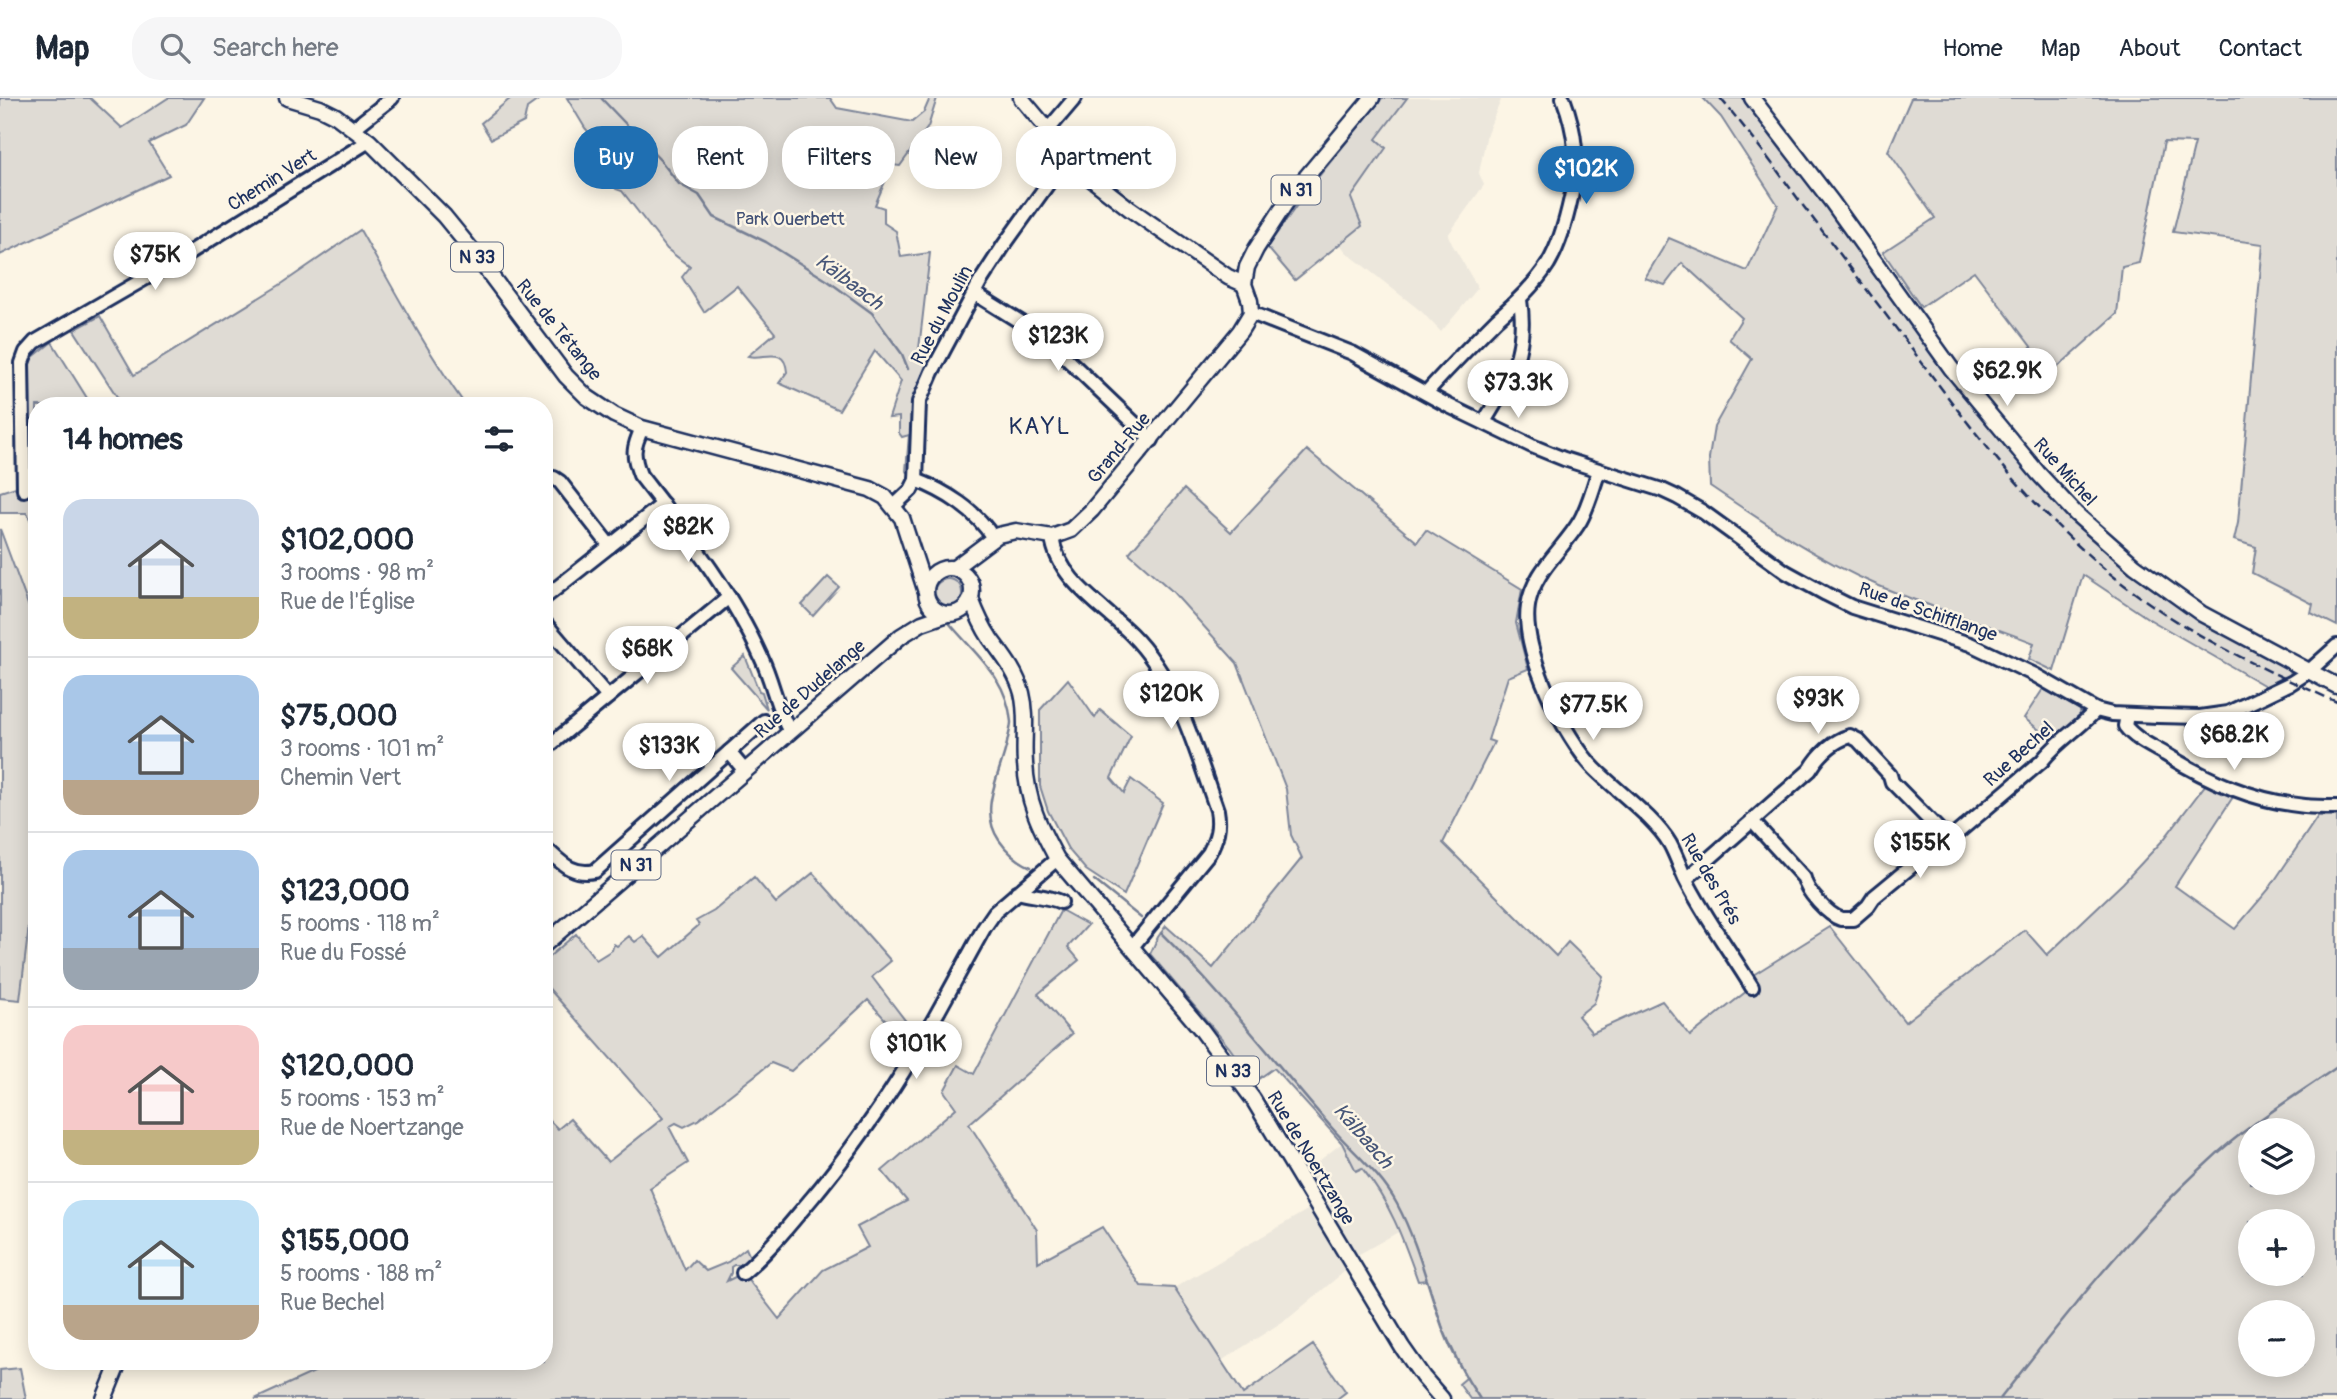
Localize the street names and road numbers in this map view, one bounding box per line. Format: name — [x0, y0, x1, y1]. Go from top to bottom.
street label: Chemin Vert — [223, 143, 321, 217]
road number: N 31 — [1272, 176, 1320, 204]
road number: N 33 — [451, 242, 503, 272]
street label: Rue du Moulin — [906, 261, 978, 369]
street label: Rue de Tétange — [511, 275, 608, 386]
street label: Grand-Rue — [1082, 407, 1156, 489]
street label: Rue Michel — [2028, 433, 2102, 511]
street label: Rue de Schifflange — [1855, 577, 2001, 647]
street label: Rue de Dudelange — [749, 634, 871, 744]
street label: Rue Bechel — [1979, 716, 2059, 792]
street label: Rue des Prés — [1675, 829, 1747, 929]
road number: N 31 — [612, 850, 660, 880]
road number: N 33 — [1207, 1056, 1259, 1086]
street label: Rue de Noertzange — [1262, 1087, 1361, 1230]

